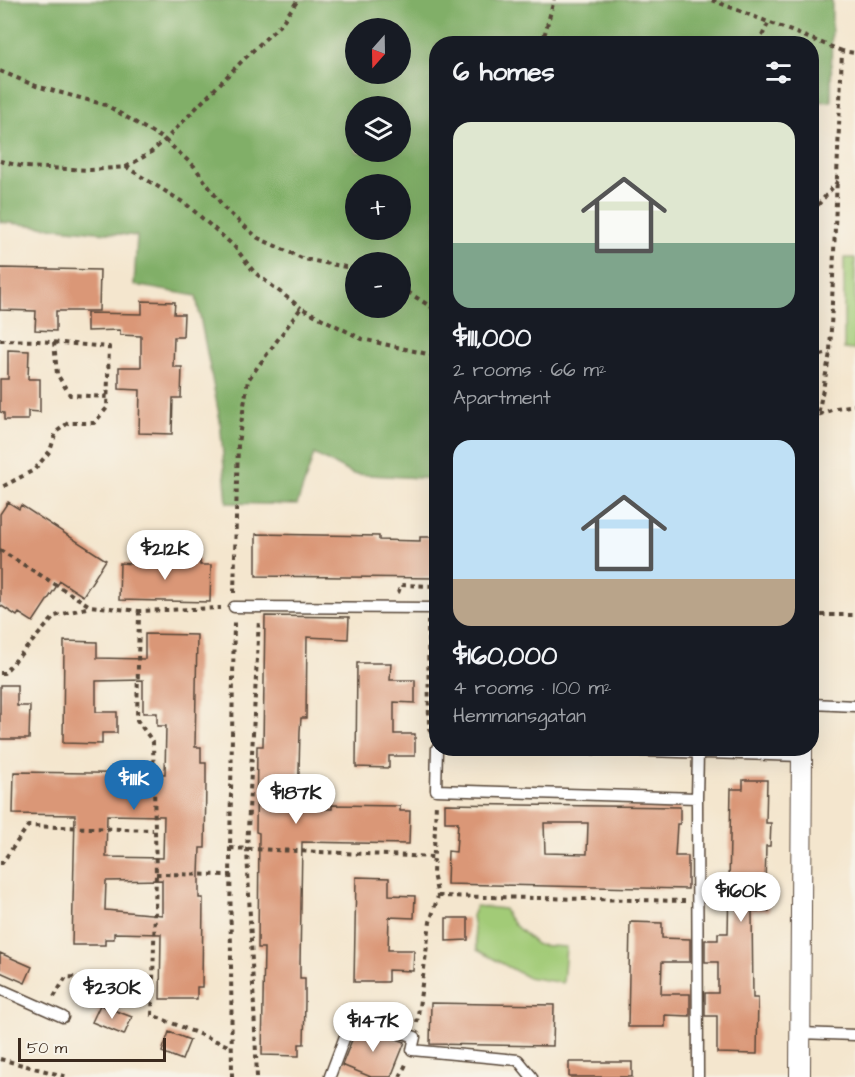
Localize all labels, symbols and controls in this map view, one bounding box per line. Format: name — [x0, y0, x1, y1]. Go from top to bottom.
north arrow — [345, 18, 411, 84]
map controls — [345, 18, 411, 318]
text: 6 homes — [453, 54, 555, 90]
icon: filters — [762, 56, 795, 89]
button: layers — [345, 96, 411, 162]
icon: home — [570, 161, 678, 269]
button: + — [345, 174, 411, 240]
button: − — [345, 252, 411, 318]
text: $111,000 — [453, 320, 531, 356]
text: 2 rooms · 66 m² — [453, 356, 607, 384]
text: Apartment — [453, 384, 551, 412]
icon: home — [570, 479, 678, 587]
pin: $212K — [123, 530, 207, 581]
text: $212K — [141, 535, 189, 563]
text: $160,000 — [453, 638, 557, 674]
text: 4 rooms · 100 m² — [453, 674, 611, 702]
text: Hemmansgatan — [453, 702, 586, 730]
pin: $111K — [92, 760, 176, 811]
text: $111K — [119, 765, 149, 793]
pin: $187K — [254, 774, 338, 825]
text: $187K — [270, 779, 322, 807]
pin: $160K — [699, 872, 783, 923]
text: $160K — [716, 877, 766, 905]
pin: $230K — [70, 969, 154, 1020]
text: $230K — [83, 974, 141, 1002]
pin: $147K — [331, 1002, 415, 1053]
text: $147K — [347, 1007, 399, 1035]
scale bar — [18, 1035, 166, 1062]
text: 50 m — [27, 1037, 67, 1059]

